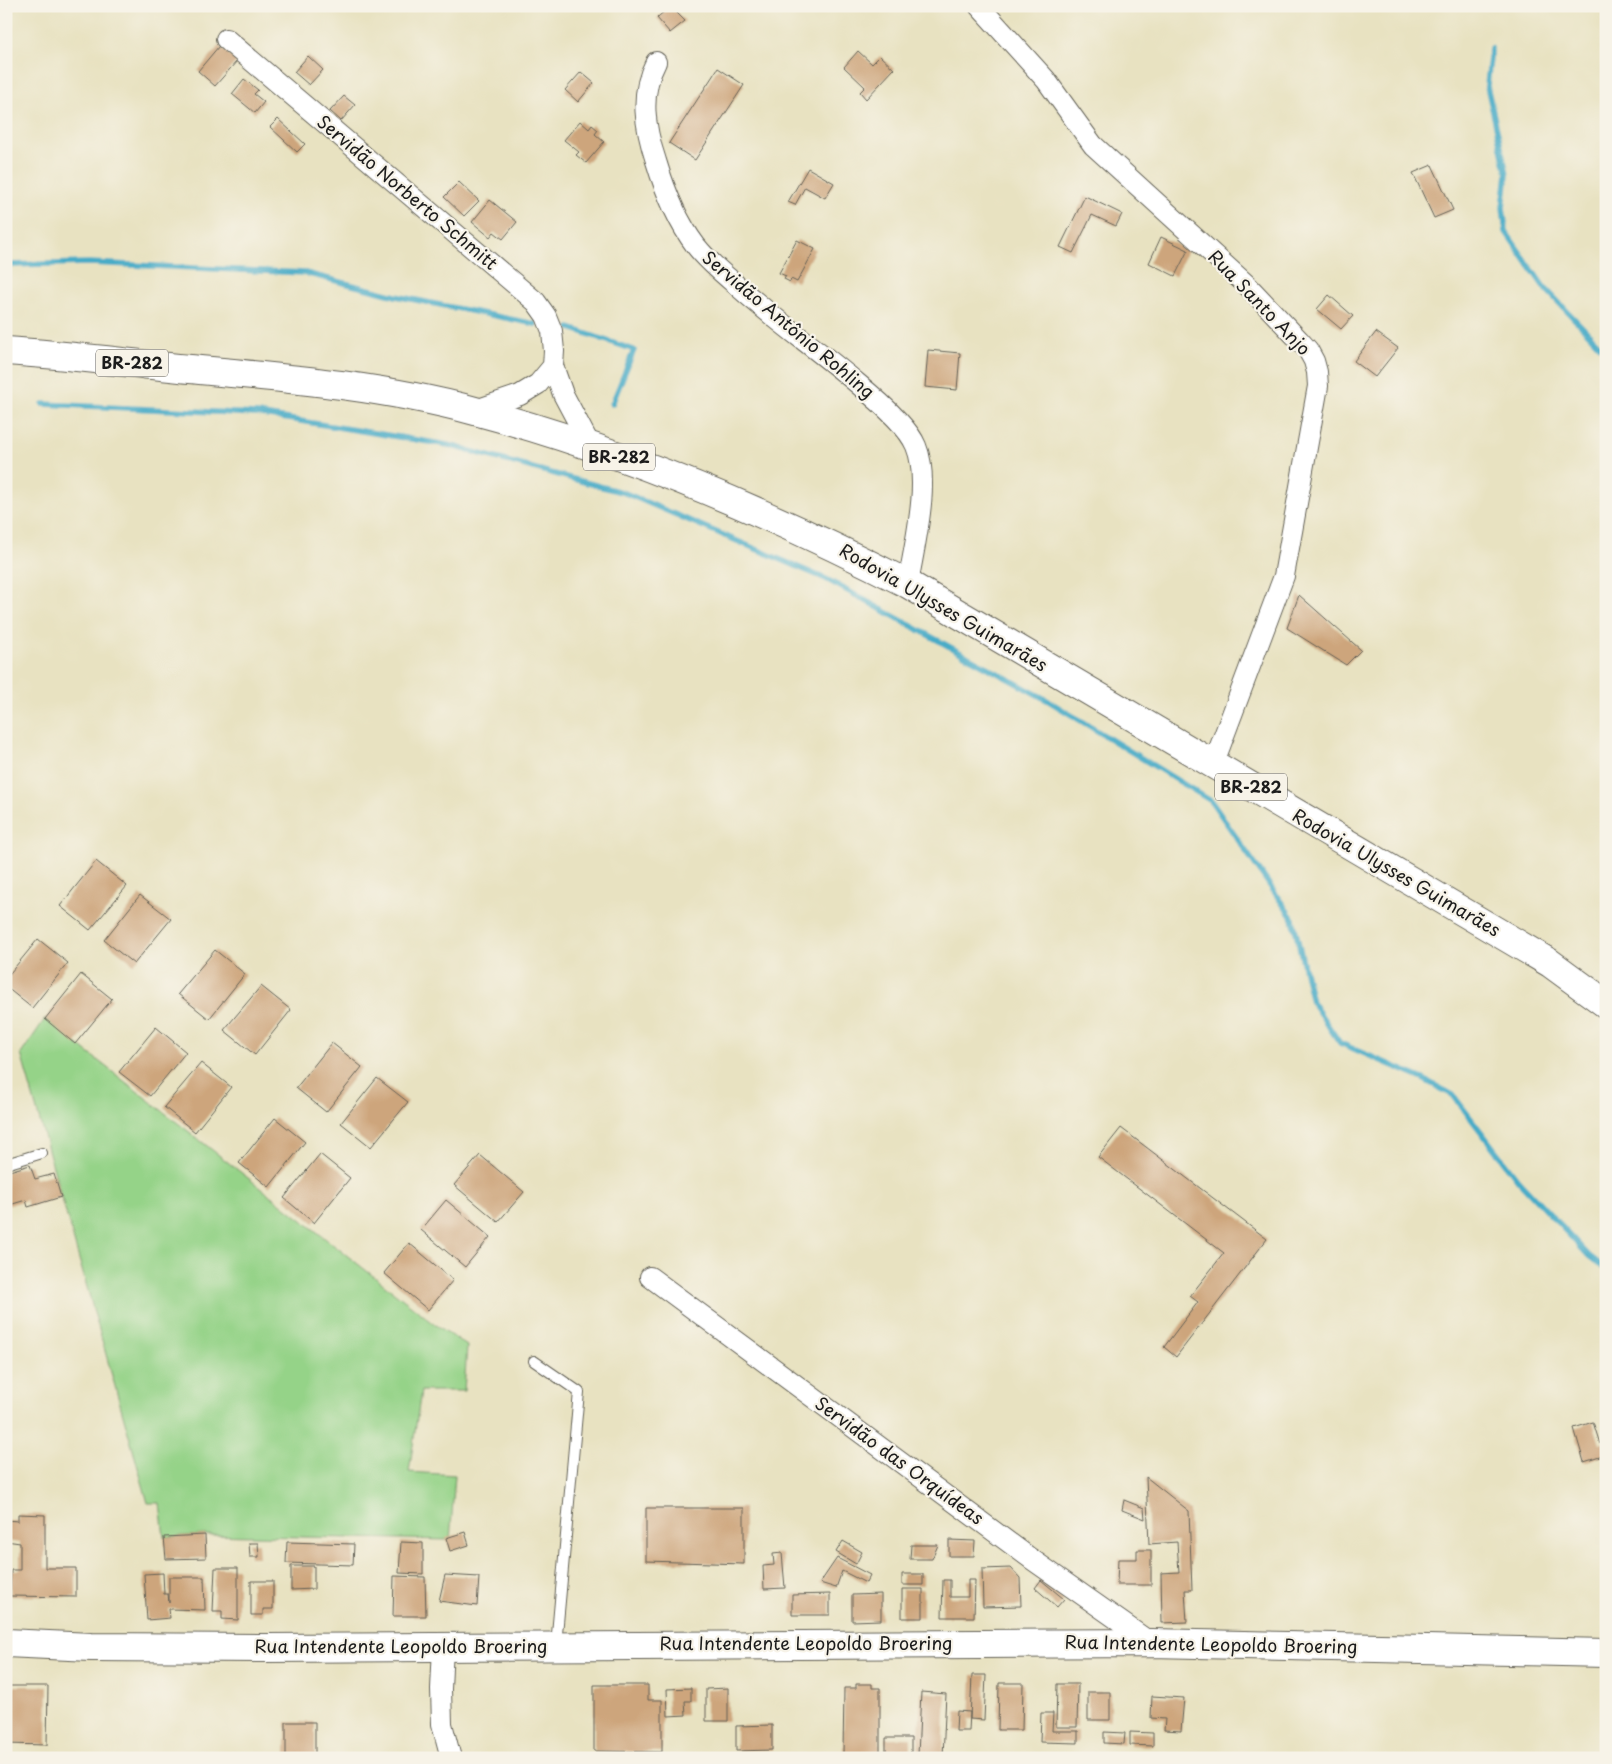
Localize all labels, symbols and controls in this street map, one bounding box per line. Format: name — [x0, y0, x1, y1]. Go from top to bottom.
street label: Servidão Norberto Schmitt — [312, 108, 504, 276]
street label: Rua Santo Anjo — [1203, 243, 1318, 361]
street label: Servidão Antônio Rohling — [697, 244, 881, 404]
road number: BR-282 — [96, 349, 168, 376]
road number: BR-282 — [583, 444, 655, 471]
street label: Rodovia Ulysses Guimarães — [835, 536, 1053, 677]
road number: BR-282 — [1215, 774, 1287, 800]
street label: Rodovia Ulysses Guimarães — [1288, 801, 1506, 942]
street label: Servidão das Orquídeas — [810, 1389, 990, 1530]
street label: Rua Intendente Leopoldo Broering — [1064, 1627, 1358, 1660]
street label: Rua Intendente Leopoldo Broering — [660, 1629, 952, 1656]
street label: Rua Intendente Leopoldo Broering — [255, 1632, 547, 1659]

